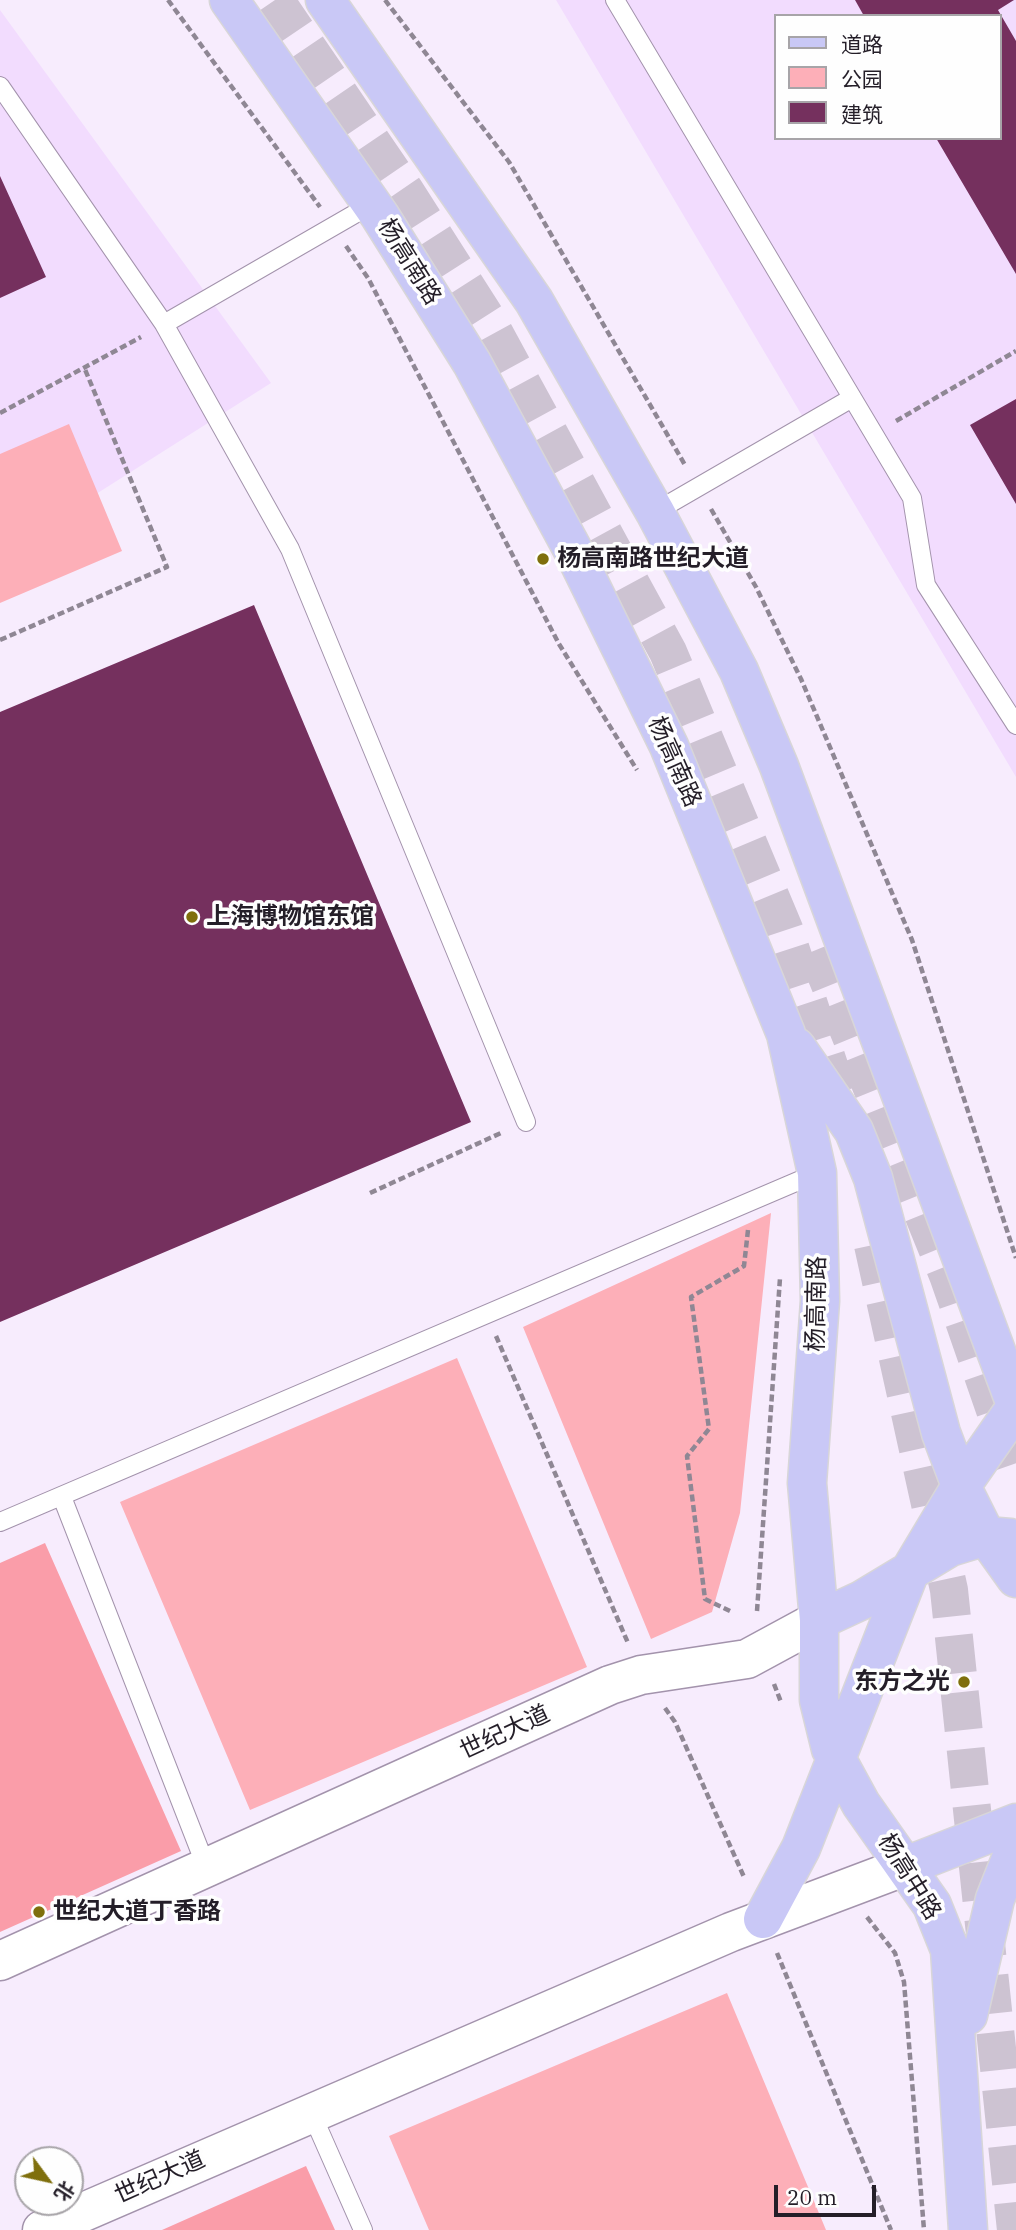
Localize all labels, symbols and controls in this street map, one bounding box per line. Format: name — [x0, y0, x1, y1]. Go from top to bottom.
legend — [774, 14, 1002, 140]
text: 道路 — [841, 30, 883, 58]
text: 公园 — [841, 65, 883, 93]
text: 建筑 — [841, 100, 883, 128]
street label: 杨高南路 — [371, 214, 447, 310]
place label: 杨高南路世纪大道 — [557, 545, 749, 573]
marker: 杨高南路世纪大道 — [535, 551, 551, 567]
street label: 杨高南路 — [641, 712, 707, 812]
place label: 上海博物馆东馆 — [206, 903, 374, 931]
marker: 上海博物馆东馆 — [184, 909, 200, 925]
street label: 杨高南路 — [802, 1256, 832, 1352]
place label: 东方之光 — [854, 1668, 950, 1696]
marker: 东方之光 — [956, 1674, 972, 1690]
street label: 世纪大道 — [455, 1700, 555, 1766]
street label: 杨高中路 — [871, 1829, 947, 1925]
place label: 世纪大道丁香路 — [53, 1898, 221, 1926]
marker: 世纪大道丁香路 — [31, 1904, 47, 1920]
street label: 世纪大道 — [110, 2145, 210, 2211]
north arrow — [14, 2146, 84, 2216]
scale bar — [778, 2170, 880, 2214]
text: 北 — [50, 2177, 80, 2206]
text: 20 m — [787, 2183, 837, 2211]

